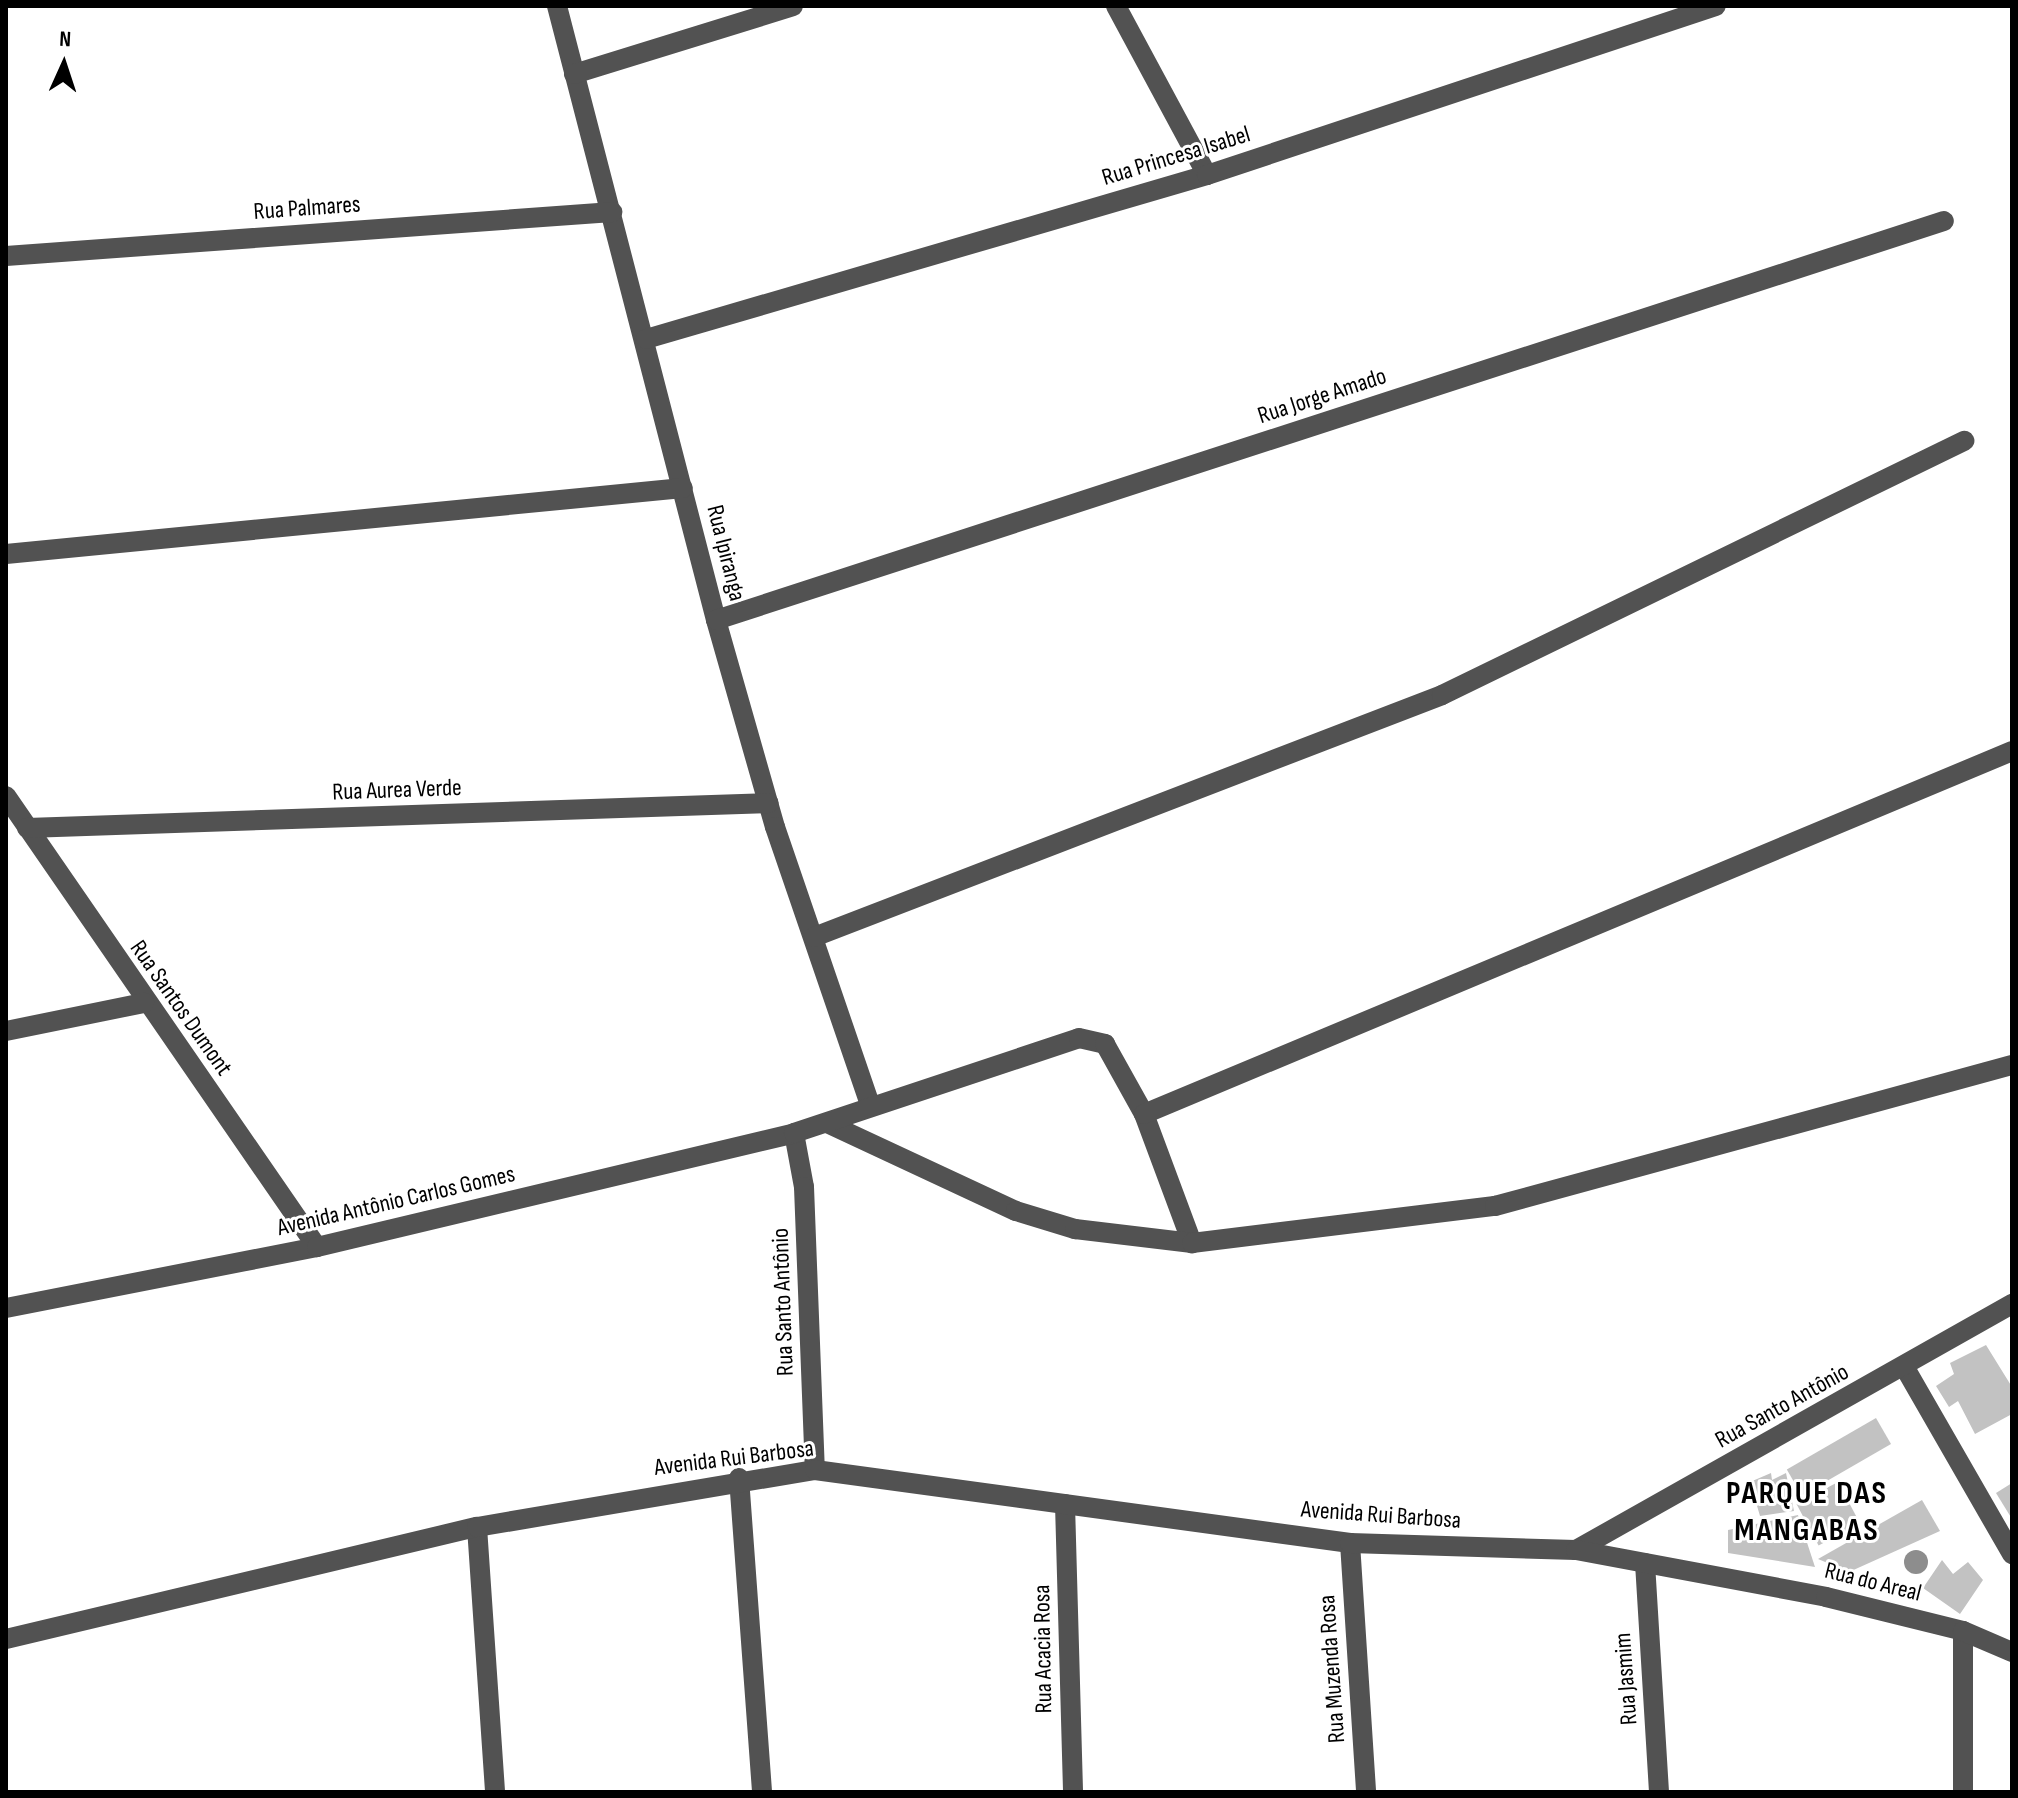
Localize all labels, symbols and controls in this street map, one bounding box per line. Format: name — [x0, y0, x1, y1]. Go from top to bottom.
north arrow — [24, 24, 104, 104]
text: N — [59, 26, 72, 53]
street label: Rua Princesa Isabel — [1098, 120, 1254, 192]
street label: Rua Palmares — [253, 190, 361, 226]
street label: Rua Jorge Amado — [1254, 362, 1390, 430]
street label: Rua Ipiranga — [700, 502, 752, 604]
street label: Rua Aurea Verde — [332, 773, 462, 807]
street label: Rua Santos Dumont — [124, 935, 238, 1081]
street label: Avenida Antônio Carlos Gomes — [274, 1160, 518, 1242]
street label: Rua Santo Antônio — [766, 1228, 800, 1376]
street label: Rua Santo Antônio — [1710, 1358, 1854, 1454]
street label: Avenida Rui Barbosa — [653, 1434, 815, 1482]
district label: PARQUE DAS MANGABAS — [1726, 1476, 1888, 1551]
street label: Avenida Rui Barbosa — [1300, 1495, 1462, 1535]
street label: Rua do Areal — [1822, 1556, 1924, 1608]
street label: Rua Acacia Rosa — [1027, 1584, 1059, 1714]
street label: Rua Muzenda Rosa — [1312, 1594, 1352, 1744]
street label: Rua Jasmim — [1608, 1632, 1644, 1726]

